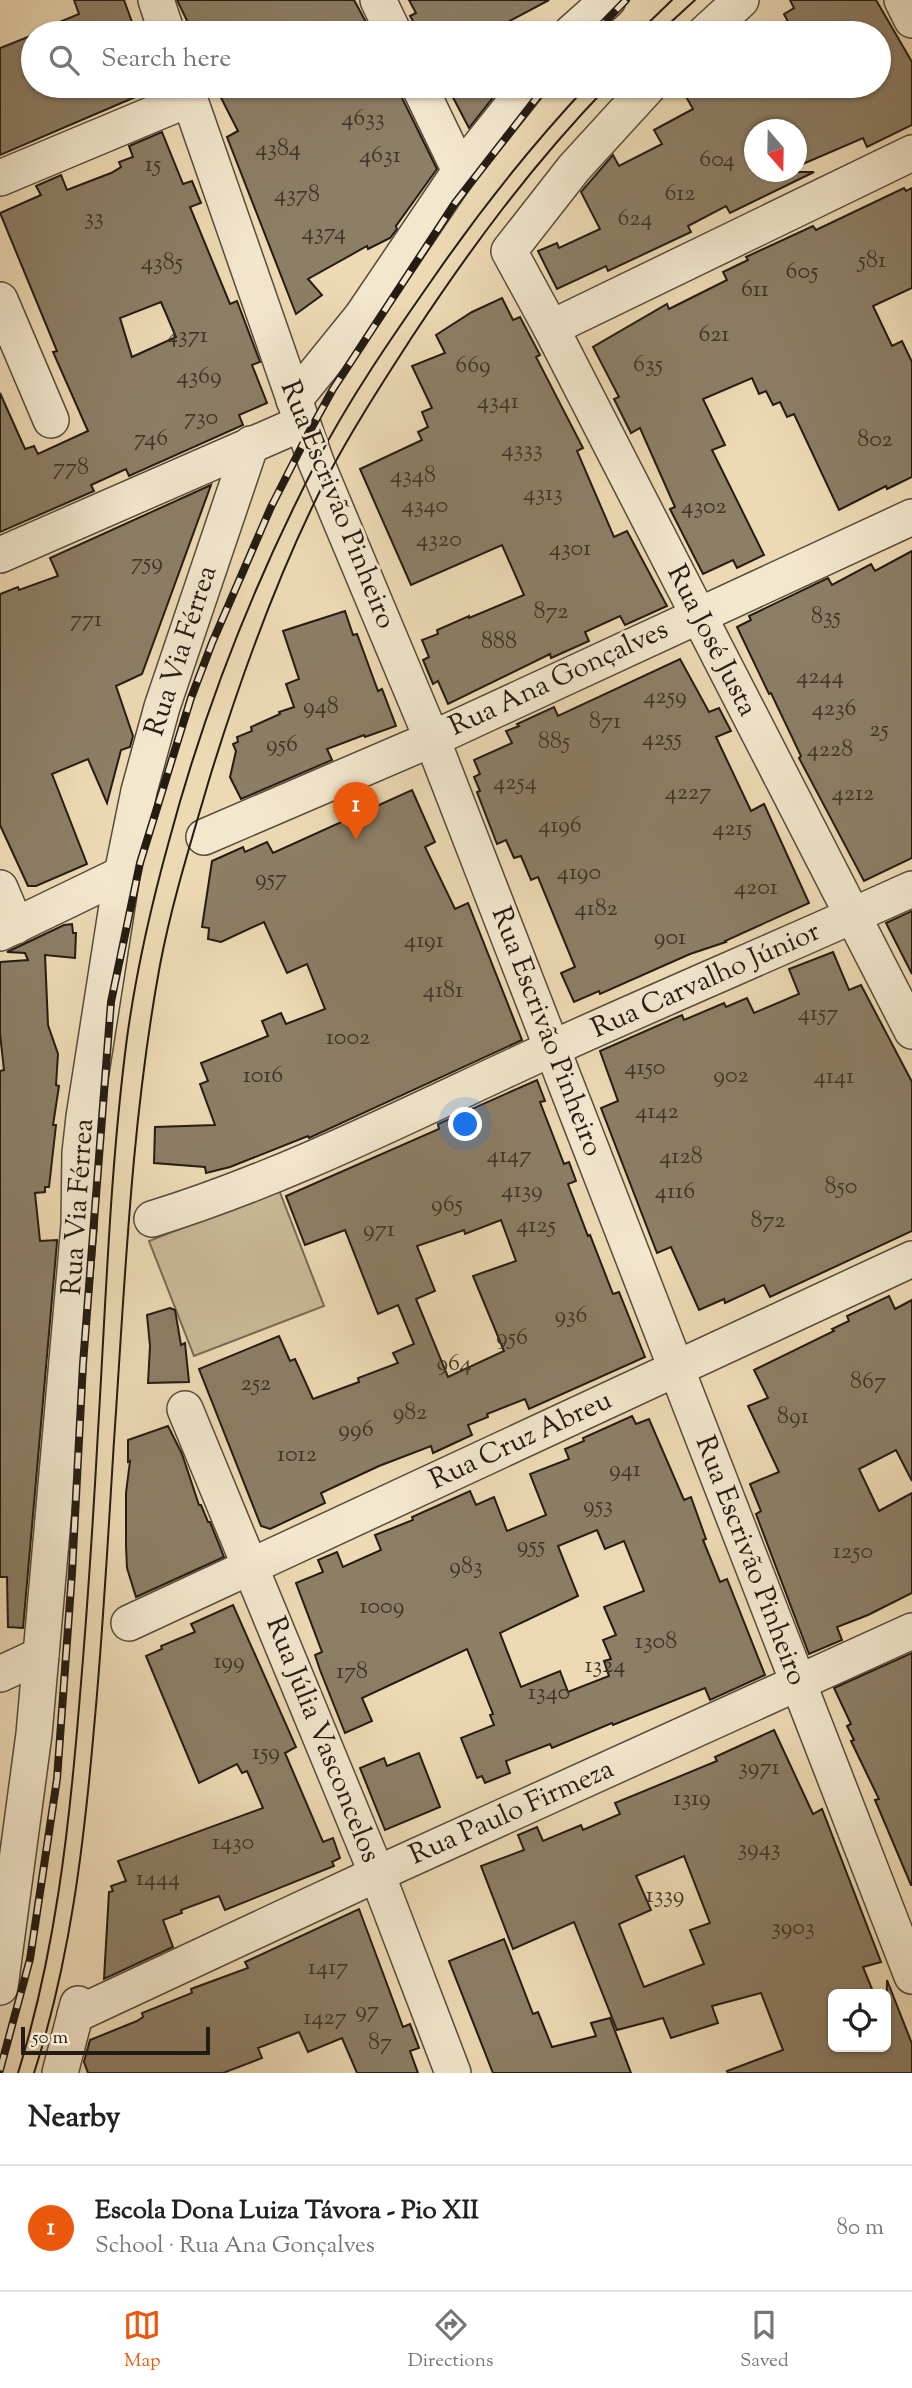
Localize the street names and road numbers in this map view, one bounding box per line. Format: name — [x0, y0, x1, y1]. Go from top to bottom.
street label: Rua Escrivão Pinheiro — [269, 375, 405, 635]
street label: Rua José Justa — [656, 558, 766, 724]
street label: Rua Via Férrea — [136, 560, 228, 741]
street label: Rua Ana Gonçalves — [443, 611, 675, 747]
street label: Rua Escrivão Pinheiro — [480, 901, 612, 1163]
street label: Rua Carvalho Júnior — [585, 912, 827, 1049]
street label: Rua Via Férrea — [53, 1117, 105, 1297]
street label: Rua Cruz Abreu — [423, 1381, 619, 1501]
street label: Rua Escrivão Pinheiro — [684, 1430, 816, 1692]
street label: Rua Júlia Vasconcelos — [254, 1611, 390, 1869]
street label: Rua Paulo Firmeza — [403, 1750, 621, 1876]

